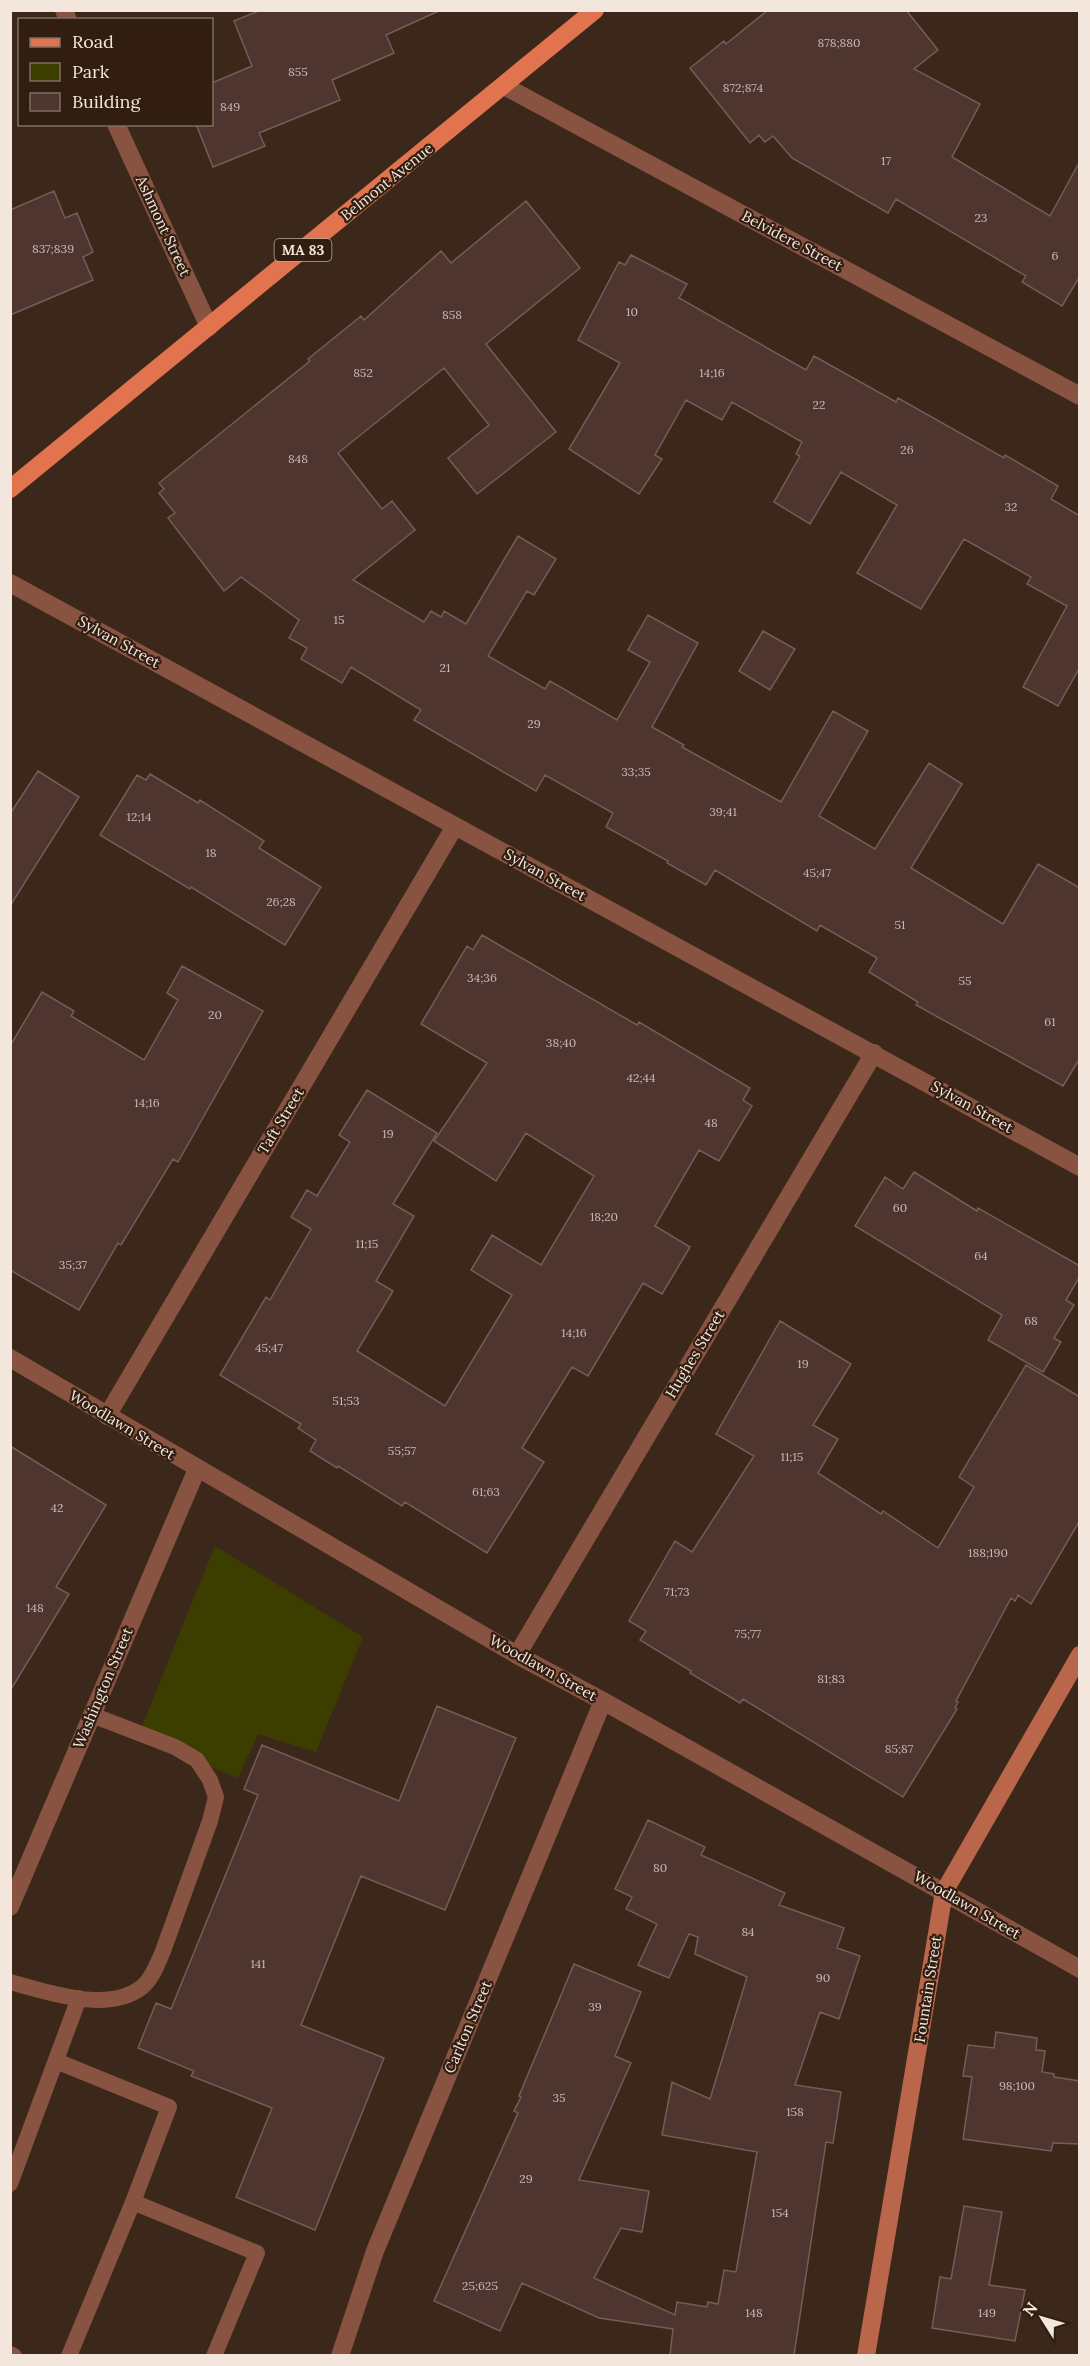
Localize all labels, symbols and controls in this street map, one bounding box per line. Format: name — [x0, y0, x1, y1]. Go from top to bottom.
legend — [18, 18, 213, 126]
text: Road — [72, 30, 114, 53]
house number: 878;880 — [817, 35, 861, 50]
text: Park — [72, 60, 110, 83]
house number: 855 — [288, 64, 308, 79]
house number: 872;874 — [723, 80, 764, 95]
text: Building — [72, 90, 142, 113]
house number: 849 — [220, 99, 240, 114]
street label: Belmont Avenue — [337, 139, 437, 225]
house number: 17 — [881, 153, 891, 168]
street label: Ashmont Street — [131, 172, 195, 279]
street label: Belvidere Street — [739, 206, 846, 275]
house number: 23 — [975, 210, 988, 225]
road number: MA 83 — [274, 239, 332, 261]
house number: 837;839 — [32, 241, 74, 256]
house number: 6 — [1052, 248, 1059, 263]
house number: 10 — [626, 304, 638, 319]
house number: 858 — [442, 307, 462, 322]
house number: 852 — [353, 365, 373, 380]
house number: 14;16 — [699, 365, 725, 380]
house number: 22 — [813, 397, 825, 412]
house number: 26 — [900, 442, 914, 457]
house number: 848 — [288, 451, 308, 466]
house number: 32 — [1004, 499, 1018, 514]
street label: Sylvan Street — [75, 611, 164, 672]
house number: 15 — [334, 612, 344, 627]
house number: 21 — [440, 660, 450, 675]
house number: 29 — [527, 716, 541, 731]
house number: 33;35 — [621, 764, 651, 779]
house number: 39;41 — [709, 804, 737, 819]
house number: 12;14 — [127, 809, 152, 824]
street label: Sylvan Street — [501, 844, 590, 905]
house number: 18 — [205, 845, 217, 860]
house number: 45;47 — [803, 865, 832, 880]
house number: 26;28 — [266, 894, 296, 909]
house number: 51 — [895, 917, 905, 932]
house number: 34;36 — [467, 970, 497, 985]
house number: 55 — [958, 973, 972, 988]
house number: 20 — [208, 1007, 222, 1022]
house number: 61 — [1044, 1014, 1056, 1029]
house number: 38;40 — [546, 1035, 576, 1050]
house number: 42;44 — [626, 1070, 656, 1085]
street label: Sylvan Street — [928, 1076, 1017, 1137]
street label: Taft Street — [253, 1084, 308, 1158]
house number: 14;16 — [134, 1095, 160, 1110]
house number: 48 — [704, 1115, 718, 1130]
house number: 19 — [382, 1126, 394, 1141]
house number: 60 — [893, 1200, 907, 1215]
house number: 18;20 — [590, 1209, 618, 1224]
house number: 11;15 — [356, 1236, 378, 1251]
house number: 64 — [974, 1248, 988, 1263]
house number: 35;37 — [59, 1257, 88, 1272]
street label: Hughes Street — [661, 1306, 728, 1401]
house number: 68 — [1024, 1313, 1038, 1328]
house number: 14;16 — [561, 1325, 587, 1340]
house number: 45;47 — [255, 1340, 284, 1355]
house number: 19 — [797, 1356, 809, 1371]
street label: Woodlawn Street — [66, 1386, 179, 1464]
house number: 51;53 — [332, 1393, 360, 1408]
house number: 55;57 — [388, 1443, 417, 1458]
house number: 11;15 — [781, 1449, 803, 1464]
house number: 61;63 — [472, 1484, 500, 1499]
house number: 42 — [51, 1500, 63, 1515]
house number: 188;190 — [968, 1545, 1008, 1560]
house number: 71;73 — [664, 1584, 690, 1599]
house number: 148 — [26, 1600, 44, 1615]
street label: Washington Street — [68, 1624, 137, 1751]
house number: 75;77 — [735, 1626, 762, 1641]
street label: Woodlawn Street — [486, 1630, 601, 1705]
house number: 81;83 — [817, 1671, 845, 1686]
house number: 85;87 — [885, 1741, 914, 1756]
house number: 80 — [653, 1860, 667, 1875]
street label: Woodlawn Street — [911, 1866, 1024, 1943]
house number: 84 — [741, 1924, 755, 1939]
street label: Fountain Street — [910, 1934, 945, 2044]
house number: 141 — [250, 1956, 266, 1971]
house number: 90 — [816, 1970, 830, 1985]
street label: Carlton Street — [439, 1977, 496, 2076]
house number: 39 — [588, 1999, 602, 2014]
house number: 98;100 — [999, 2078, 1035, 2093]
house number: 35 — [552, 2090, 566, 2105]
house number: 158 — [786, 2104, 804, 2119]
house number: 29 — [519, 2171, 533, 2186]
house number: 154 — [771, 2205, 789, 2220]
house number: 25;625 — [462, 2278, 498, 2293]
north arrow — [1012, 2288, 1072, 2348]
text: N — [1018, 2298, 1042, 2320]
house number: 148 — [745, 2305, 763, 2320]
house number: 149 — [978, 2305, 996, 2320]

